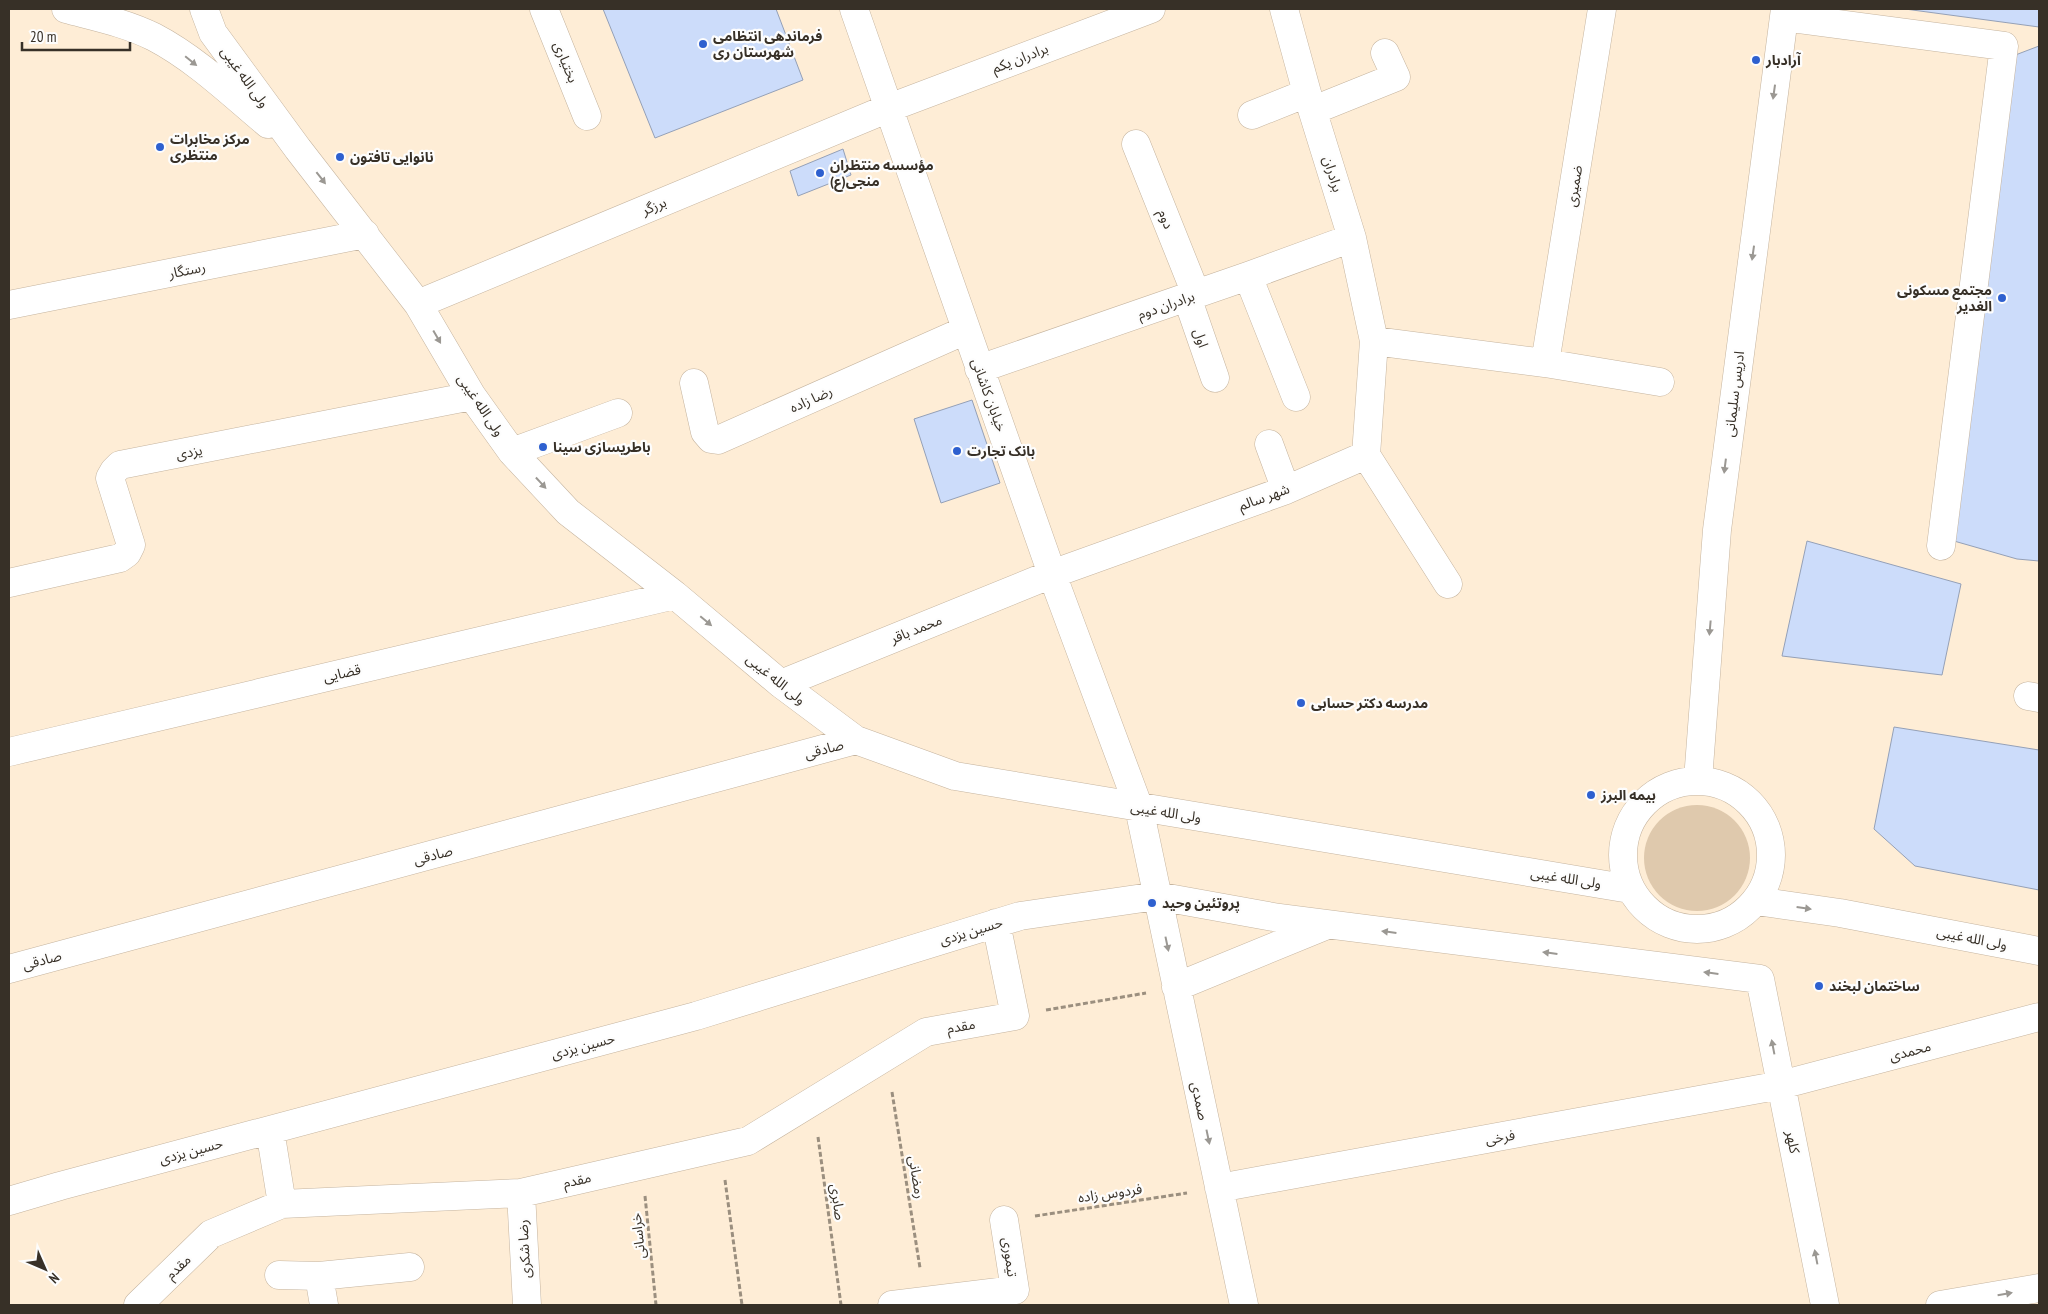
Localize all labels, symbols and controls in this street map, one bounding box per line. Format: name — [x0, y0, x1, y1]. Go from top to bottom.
scale bar — [22, 20, 130, 52]
text: 20 m — [30, 27, 56, 46]
place label: فرماندهی انتظامی شهرستان ری — [713, 27, 822, 61]
marker: فرماندهی انتظامی شهرستان ری — [697, 38, 709, 50]
street label: بختیاری — [550, 39, 582, 86]
street label: برادران یکم — [989, 39, 1052, 79]
street label: ولی الله غیبی — [217, 43, 273, 111]
place label: آرادبار — [1765, 51, 1801, 69]
marker: آرادبار — [1750, 54, 1762, 66]
one-way arrow — [184, 55, 197, 66]
one-way arrow — [1770, 84, 1778, 100]
place label: مرکز مخابرات منتظری — [170, 130, 250, 164]
marker: مرکز مخابرات منتظری — [154, 141, 166, 153]
place label: نانوایی تافتون — [350, 148, 434, 166]
marker: نانوایی تافتون — [334, 151, 346, 163]
street label: برادران — [1319, 154, 1347, 194]
place label: مؤسسه منتظران منجی(ع) — [830, 156, 934, 192]
street label: ضمیری — [1562, 163, 1586, 208]
marker: مؤسسه منتظران منجی(ع) — [814, 167, 826, 179]
one-way arrow — [315, 171, 326, 184]
street label: برزگر — [638, 193, 669, 220]
street label: دوم — [1152, 206, 1178, 233]
one-way arrow — [1749, 245, 1757, 261]
street label: رستگار — [166, 258, 207, 283]
place label: مجتمع مسکونی الغدیر — [1897, 281, 1992, 315]
street label: برادران دوم — [1135, 287, 1198, 325]
marker: مجتمع مسکونی الغدیر — [1996, 292, 2008, 304]
street label: اول — [1189, 326, 1213, 350]
one-way arrow — [433, 330, 442, 343]
street label: ادریس سلیمانی — [1720, 350, 1748, 438]
street label: خیابان کاشانی — [967, 356, 1011, 434]
street label: ولی الله غیبی — [454, 370, 508, 440]
street label: رضا زاده — [787, 382, 835, 416]
place label: باطریسازی سینا — [553, 438, 651, 456]
street label: یزدی — [174, 441, 204, 463]
marker: باطریسازی سینا — [537, 441, 549, 453]
place label: بانک تجارت — [967, 442, 1035, 460]
marker: بانک تجارت — [951, 445, 963, 457]
one-way arrow — [1721, 458, 1729, 474]
one-way arrow — [535, 477, 547, 489]
street label: شهر سالم — [1236, 479, 1293, 516]
street label: محمد باقر — [886, 610, 945, 648]
one-way arrow — [699, 615, 712, 626]
one-way arrow — [1705, 620, 1713, 636]
street label: ولی الله غیبی — [743, 650, 809, 708]
street label: قضایی — [321, 660, 363, 686]
place label: مدرسه دکتر حسابی — [1311, 694, 1428, 712]
marker: مدرسه دکتر حسابی — [1295, 697, 1307, 709]
street label: صادقی — [802, 735, 846, 763]
place label: بیمه البرز — [1600, 786, 1656, 804]
marker: بیمه البرز — [1585, 789, 1597, 801]
street label: ولی الله غیبی — [1129, 798, 1203, 826]
street label: صادقی — [411, 841, 455, 869]
street label: ولی الله غیبی — [1529, 864, 1603, 892]
place label: پروتئین وحید — [1162, 894, 1240, 913]
marker: پروتئین وحید — [1146, 897, 1158, 909]
one-way arrow — [1797, 904, 1813, 912]
street label: حسین یزدی — [937, 913, 1005, 949]
street label: ولی الله غیبی — [1935, 922, 2009, 954]
one-way arrow — [1381, 928, 1397, 936]
one-way arrow — [1163, 936, 1171, 951]
street label: صادقی — [20, 946, 64, 974]
one-way arrow — [1542, 948, 1558, 956]
one-way arrow — [1703, 969, 1719, 977]
place label: ساختمان لبخند — [1829, 977, 1920, 995]
marker: ساختمان لبخند — [1813, 980, 1825, 992]
street label: مقدم — [945, 1015, 977, 1039]
street label: حسین یزدی — [549, 1029, 617, 1063]
street label: محمدی — [1887, 1037, 1933, 1065]
one-way arrow — [1769, 1038, 1777, 1054]
street label: صمدی — [1187, 1080, 1213, 1122]
street label: فرخی — [1484, 1126, 1516, 1148]
street label: کلهر — [1782, 1128, 1804, 1155]
one-way arrow — [1204, 1129, 1212, 1145]
street label: حسین یزدی — [157, 1134, 225, 1168]
street label: رمضانی — [905, 1154, 929, 1200]
street label: مقدم — [561, 1168, 593, 1194]
street label: فردوس زاده — [1077, 1180, 1143, 1206]
street label: صابری — [827, 1183, 850, 1222]
street label: خراسانی — [627, 1212, 649, 1260]
street label: رضا شکری — [513, 1219, 535, 1279]
street label: تیموری — [998, 1236, 1022, 1278]
north arrow — [20, 1244, 70, 1294]
one-way arrow — [1811, 1249, 1819, 1265]
street label: مقدم — [161, 1251, 196, 1285]
text: N — [45, 1269, 63, 1287]
one-way arrow — [1998, 1290, 2014, 1298]

